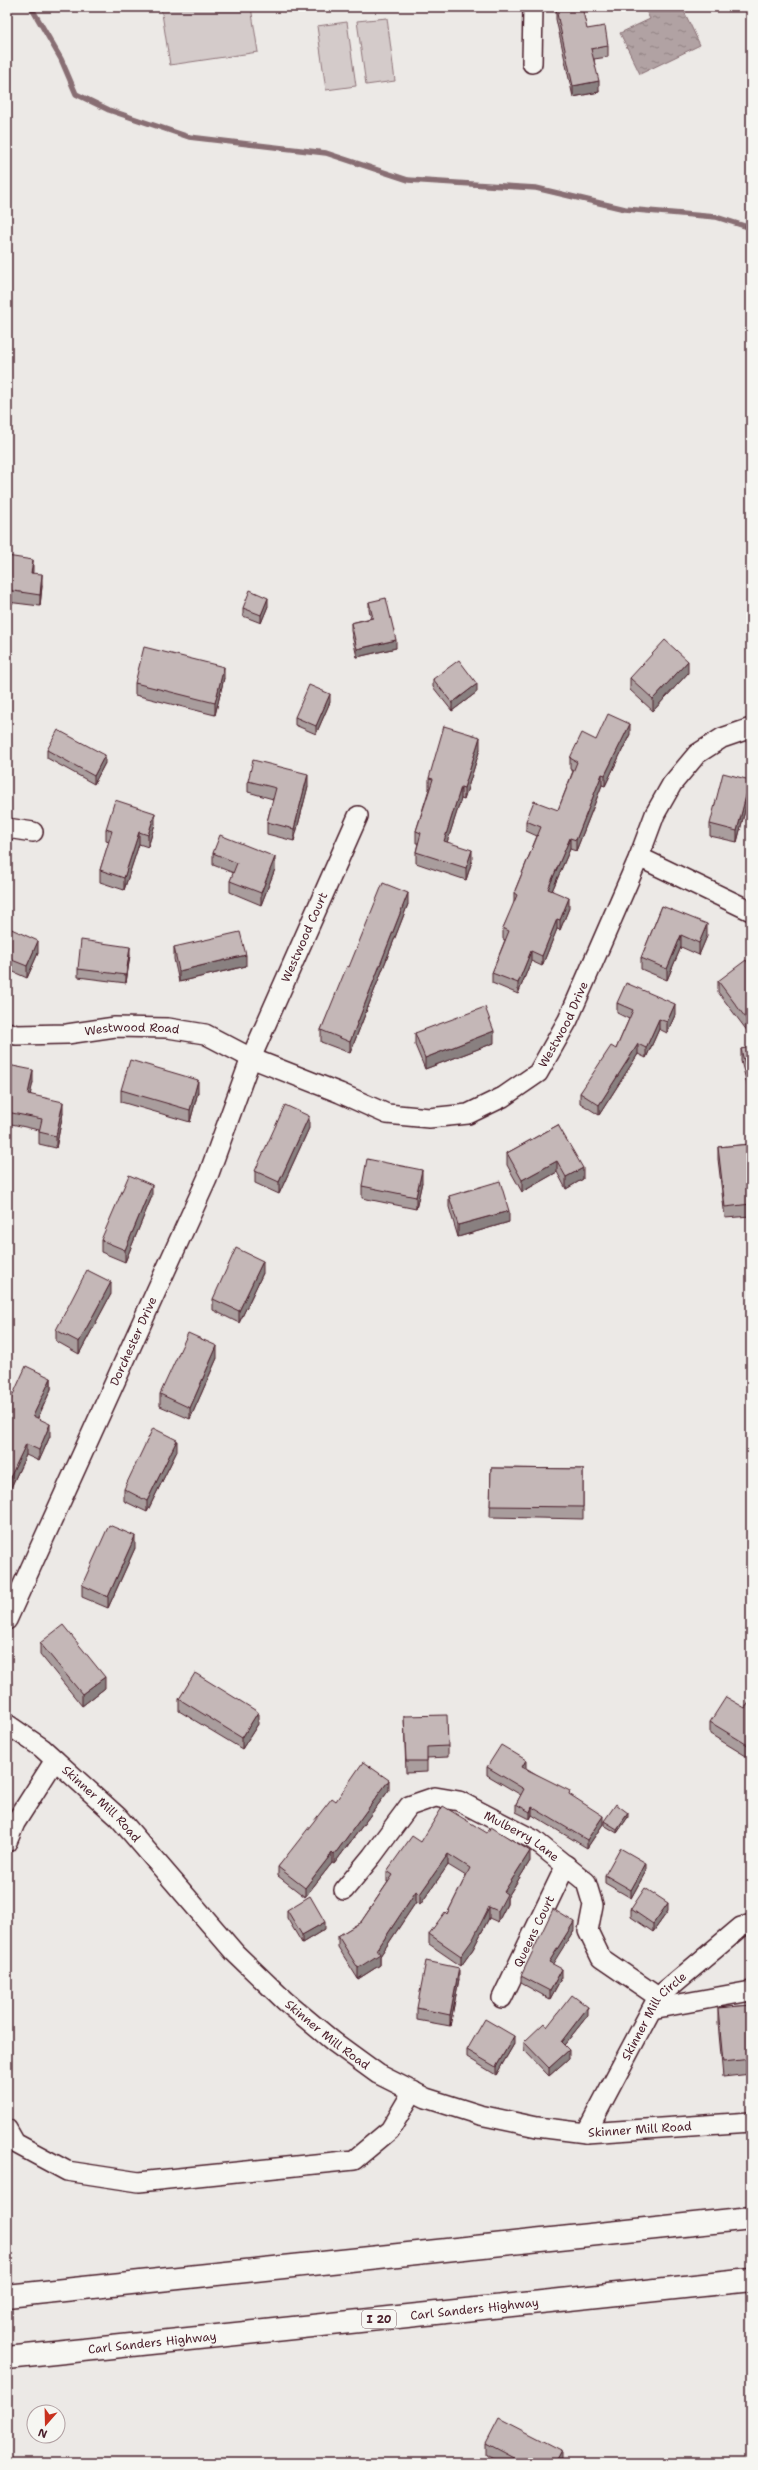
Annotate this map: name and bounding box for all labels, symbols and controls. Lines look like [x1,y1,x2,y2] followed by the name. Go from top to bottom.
[277,890,331,985] street label: Westwood Court
[535,979,592,1070] street label: Westwood Drive
[83,1019,181,1039] street label: Westwood Road
[106,1294,161,1388] street label: Dorchester Drive
[59,1762,144,1846] street label: Skinner Mill Road
[481,1807,563,1865] street label: Mulberry Lane
[510,1893,558,1970] street label: Queens Court
[618,1968,690,2063] street label: Skinner Mill Circle
[282,1996,373,2074] street label: Skinner Mill Road
[588,2118,693,2141] street label: Skinner Mill Road
[409,2294,540,2324] street label: Carl Sanders Highway
[362,2310,396,2328] road number: I 20
[87,2328,217,2357] street label: Carl Sanders Highway
[26,2404,66,2444] north arrow
[36,2424,49,2441] text: N

